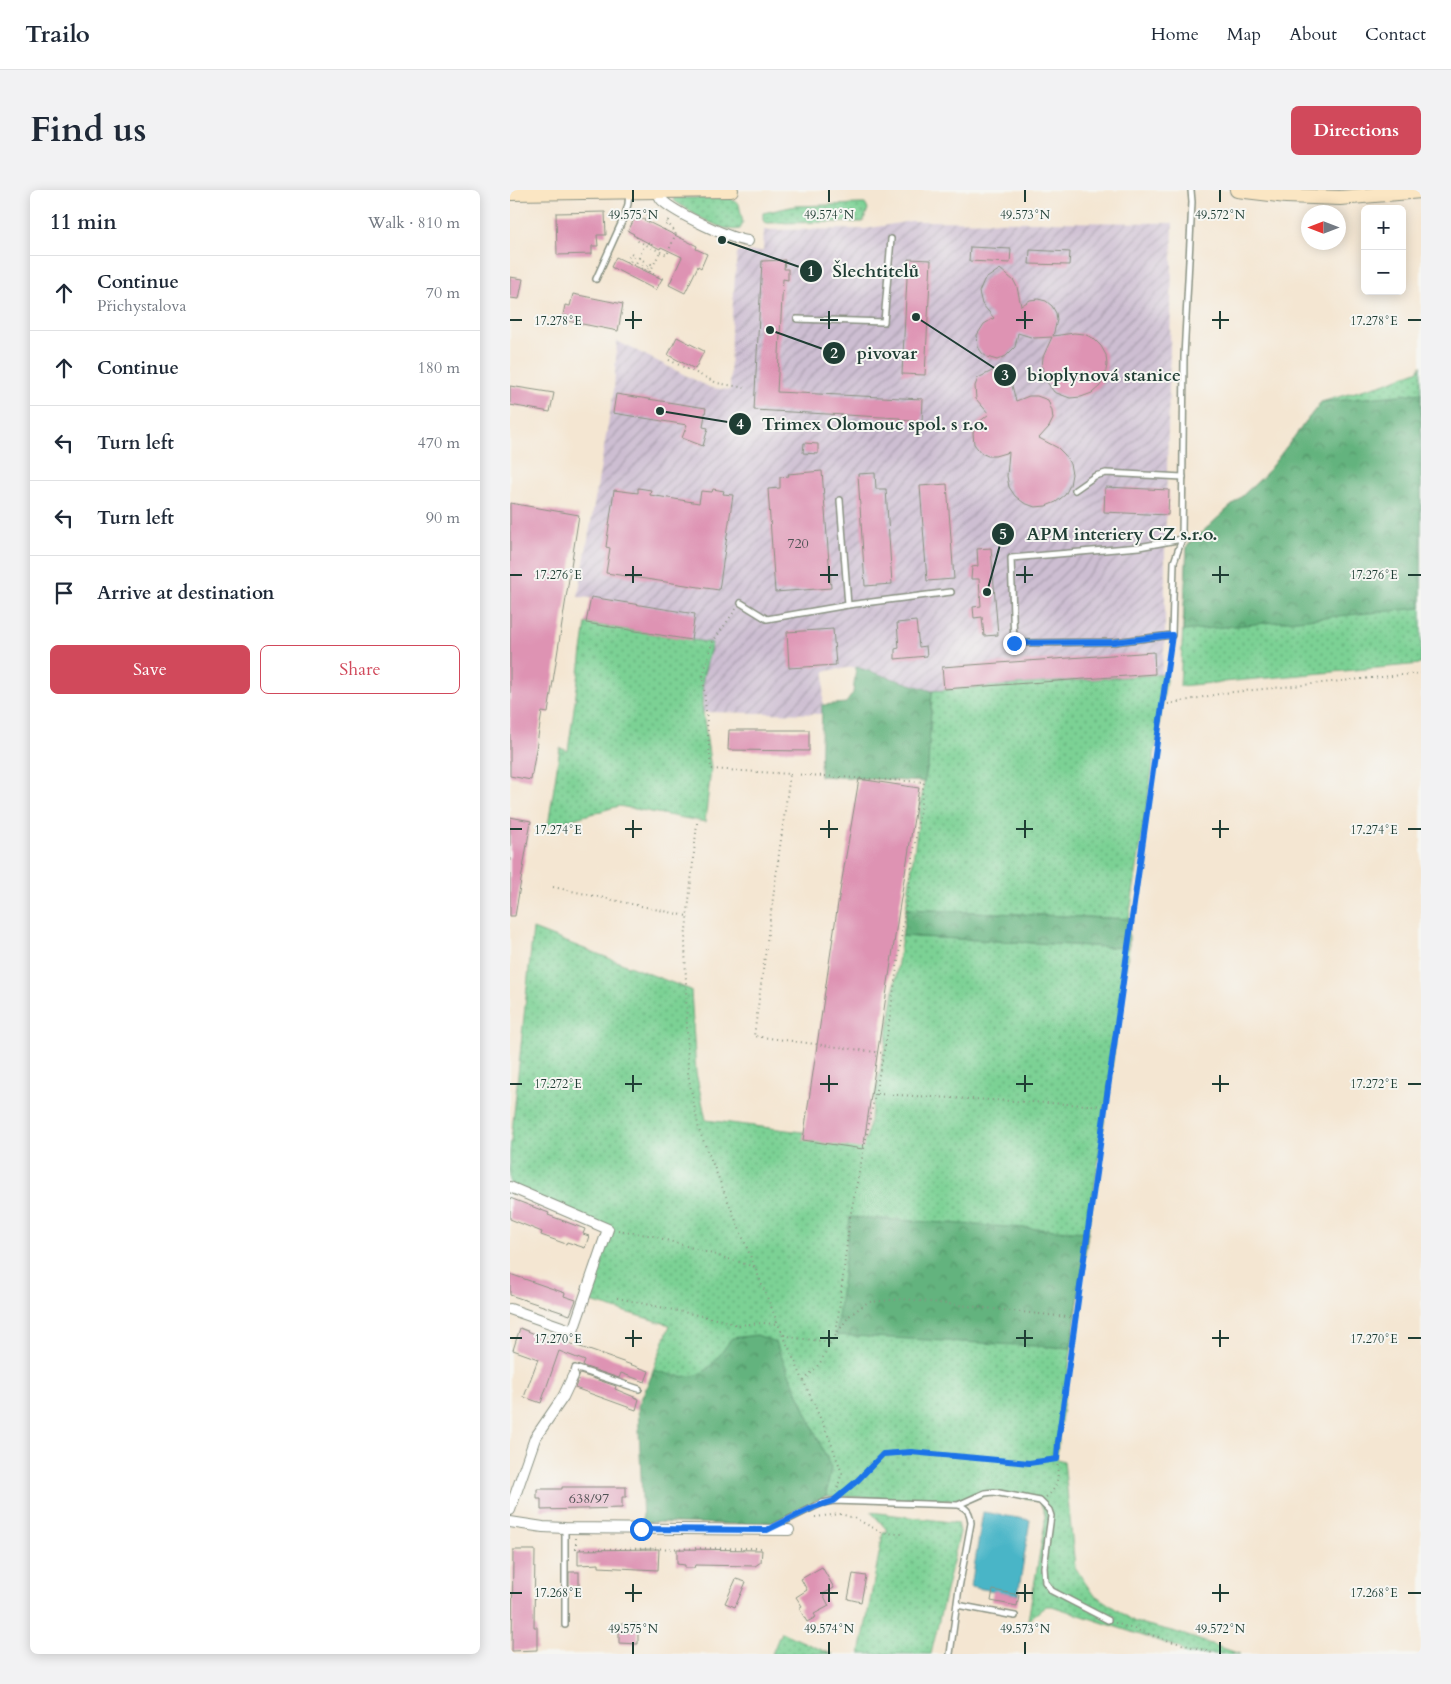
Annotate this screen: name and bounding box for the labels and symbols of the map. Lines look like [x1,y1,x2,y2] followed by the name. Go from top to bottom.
[1301,205,1346,250] north arrow
[608,207,659,223] text: 49.575°N
[804,207,855,223] text: 49.574°N
[1000,207,1051,223] text: 49.573°N
[1195,207,1246,223] text: 49.572°N
[798,255,930,288] callout: Šlechtitelů
[833,259,920,284] text: Šlechtitelů
[807,261,815,281] text: 1
[534,313,582,329] text: 17.278°E
[1350,313,1398,329] text: 17.278°E
[822,336,927,369] callout: pivovar
[857,341,918,366] text: pivovar
[830,343,838,363] text: 2
[992,359,1191,392] callout: bioplynová stanice
[1027,363,1181,388] text: bioplynová stanice
[1001,365,1009,385] text: 3
[727,408,999,441] callout: Trimex Olomouc spol. s r.o.
[762,412,988,437] text: Trimex Olomouc spol. s r.o.
[736,414,744,434] text: 4
[991,517,1227,550] callout: APM interiery CZ s.r.o.
[1026,522,1218,547] text: APM interiery CZ s.r.o.
[999,524,1007,544] text: 5
[787,534,809,553] house number: 720
[534,567,582,583] text: 17.276°E
[1350,567,1398,583] text: 17.276°E
[1003,632,1026,655] route end
[534,822,582,838] text: 17.274°E
[1350,822,1398,838] text: 17.274°E
[534,1076,582,1092] text: 17.272°E
[1350,1076,1398,1092] text: 17.272°E
[534,1331,582,1347] text: 17.270°E
[1350,1331,1398,1347] text: 17.270°E
[569,1489,609,1508] house number: 638/97
[630,1518,653,1541] route start
[534,1585,582,1601] text: 17.268°E
[1350,1585,1398,1601] text: 17.268°E
[608,1621,659,1637] text: 49.575°N
[804,1621,855,1637] text: 49.574°N
[1000,1621,1051,1637] text: 49.573°N
[1195,1621,1246,1637] text: 49.572°N

